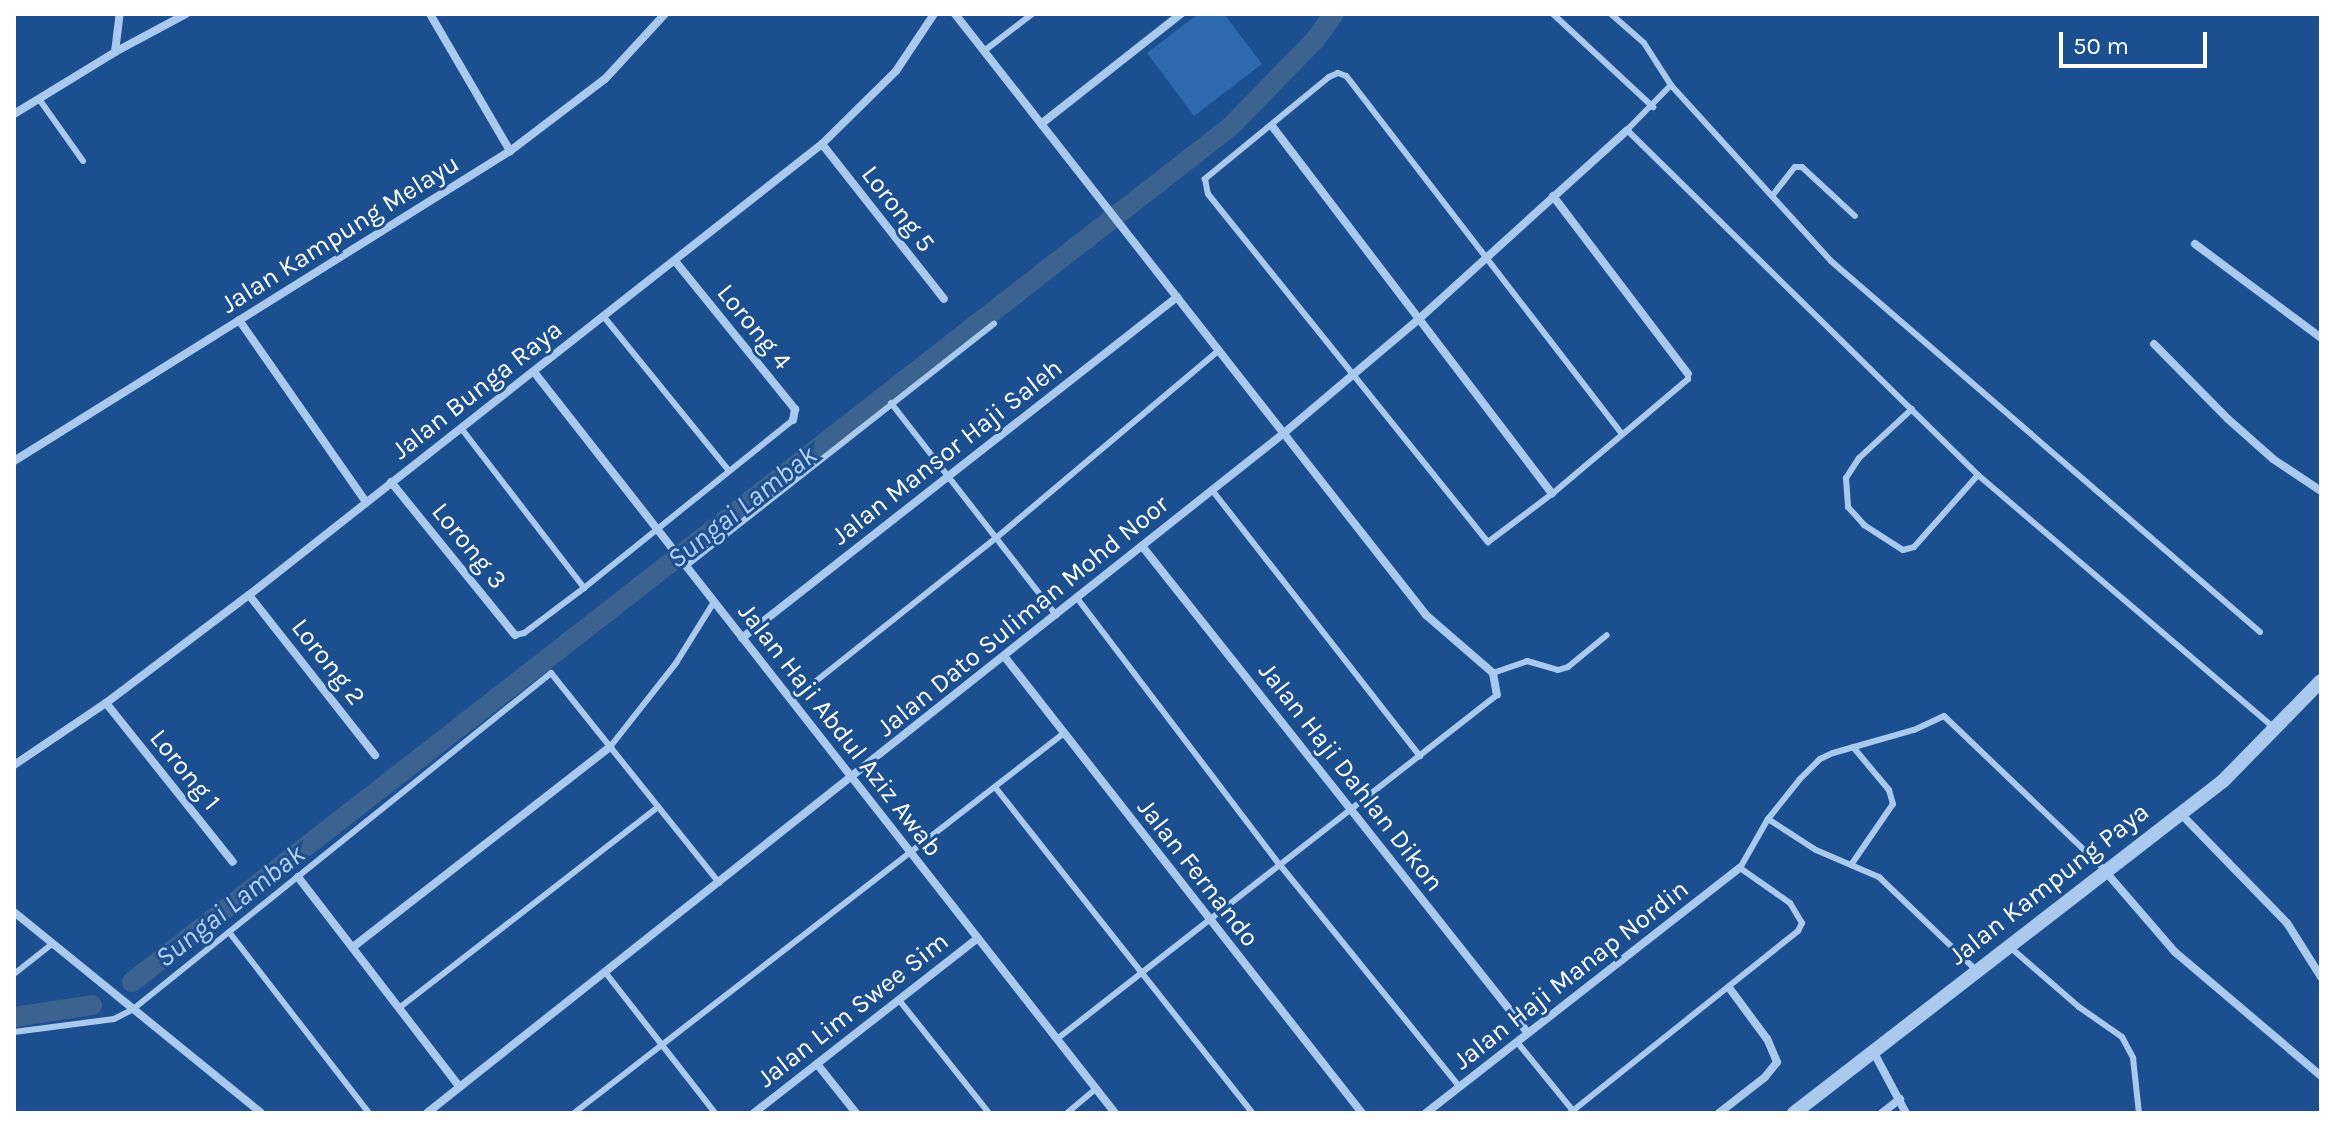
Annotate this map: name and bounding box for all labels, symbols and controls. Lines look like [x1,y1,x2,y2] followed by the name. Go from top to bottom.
[2063,16,2211,66] scale bar
[2073,32,2129,60] text: 50 m
[215,148,465,320] street label: Jalan Kampung Melayu
[855,160,941,258] street label: Lorong 5
[710,278,798,376] street label: Lorong 4
[386,314,568,466] street label: Jalan Bunga Raya
[826,352,1068,552] street label: Jalan Mansor Haji Saleh
[661,438,823,576] water label: Sungai Lambak
[871,489,1175,743] street label: Jalan Dato Suliman Mohd Noor
[425,497,513,595] street label: Lorong 3
[731,597,949,863] street label: Jalan Haji Abdul Aziz Awab
[284,612,372,712] street label: Lorong 2
[1252,656,1450,898] street label: Jalan Haji Dahlan Dikon
[143,723,227,817] street label: Lorong 1
[1131,793,1265,953] street label: Jalan Fernando
[1943,796,2155,972] street label: Jalan Kampung Paya
[149,837,311,975] water label: Sungai Lambak
[1447,873,1695,1077] street label: Jalan Haji Manap Nordin
[751,926,955,1094] street label: Jalan Lim Swee Sim

